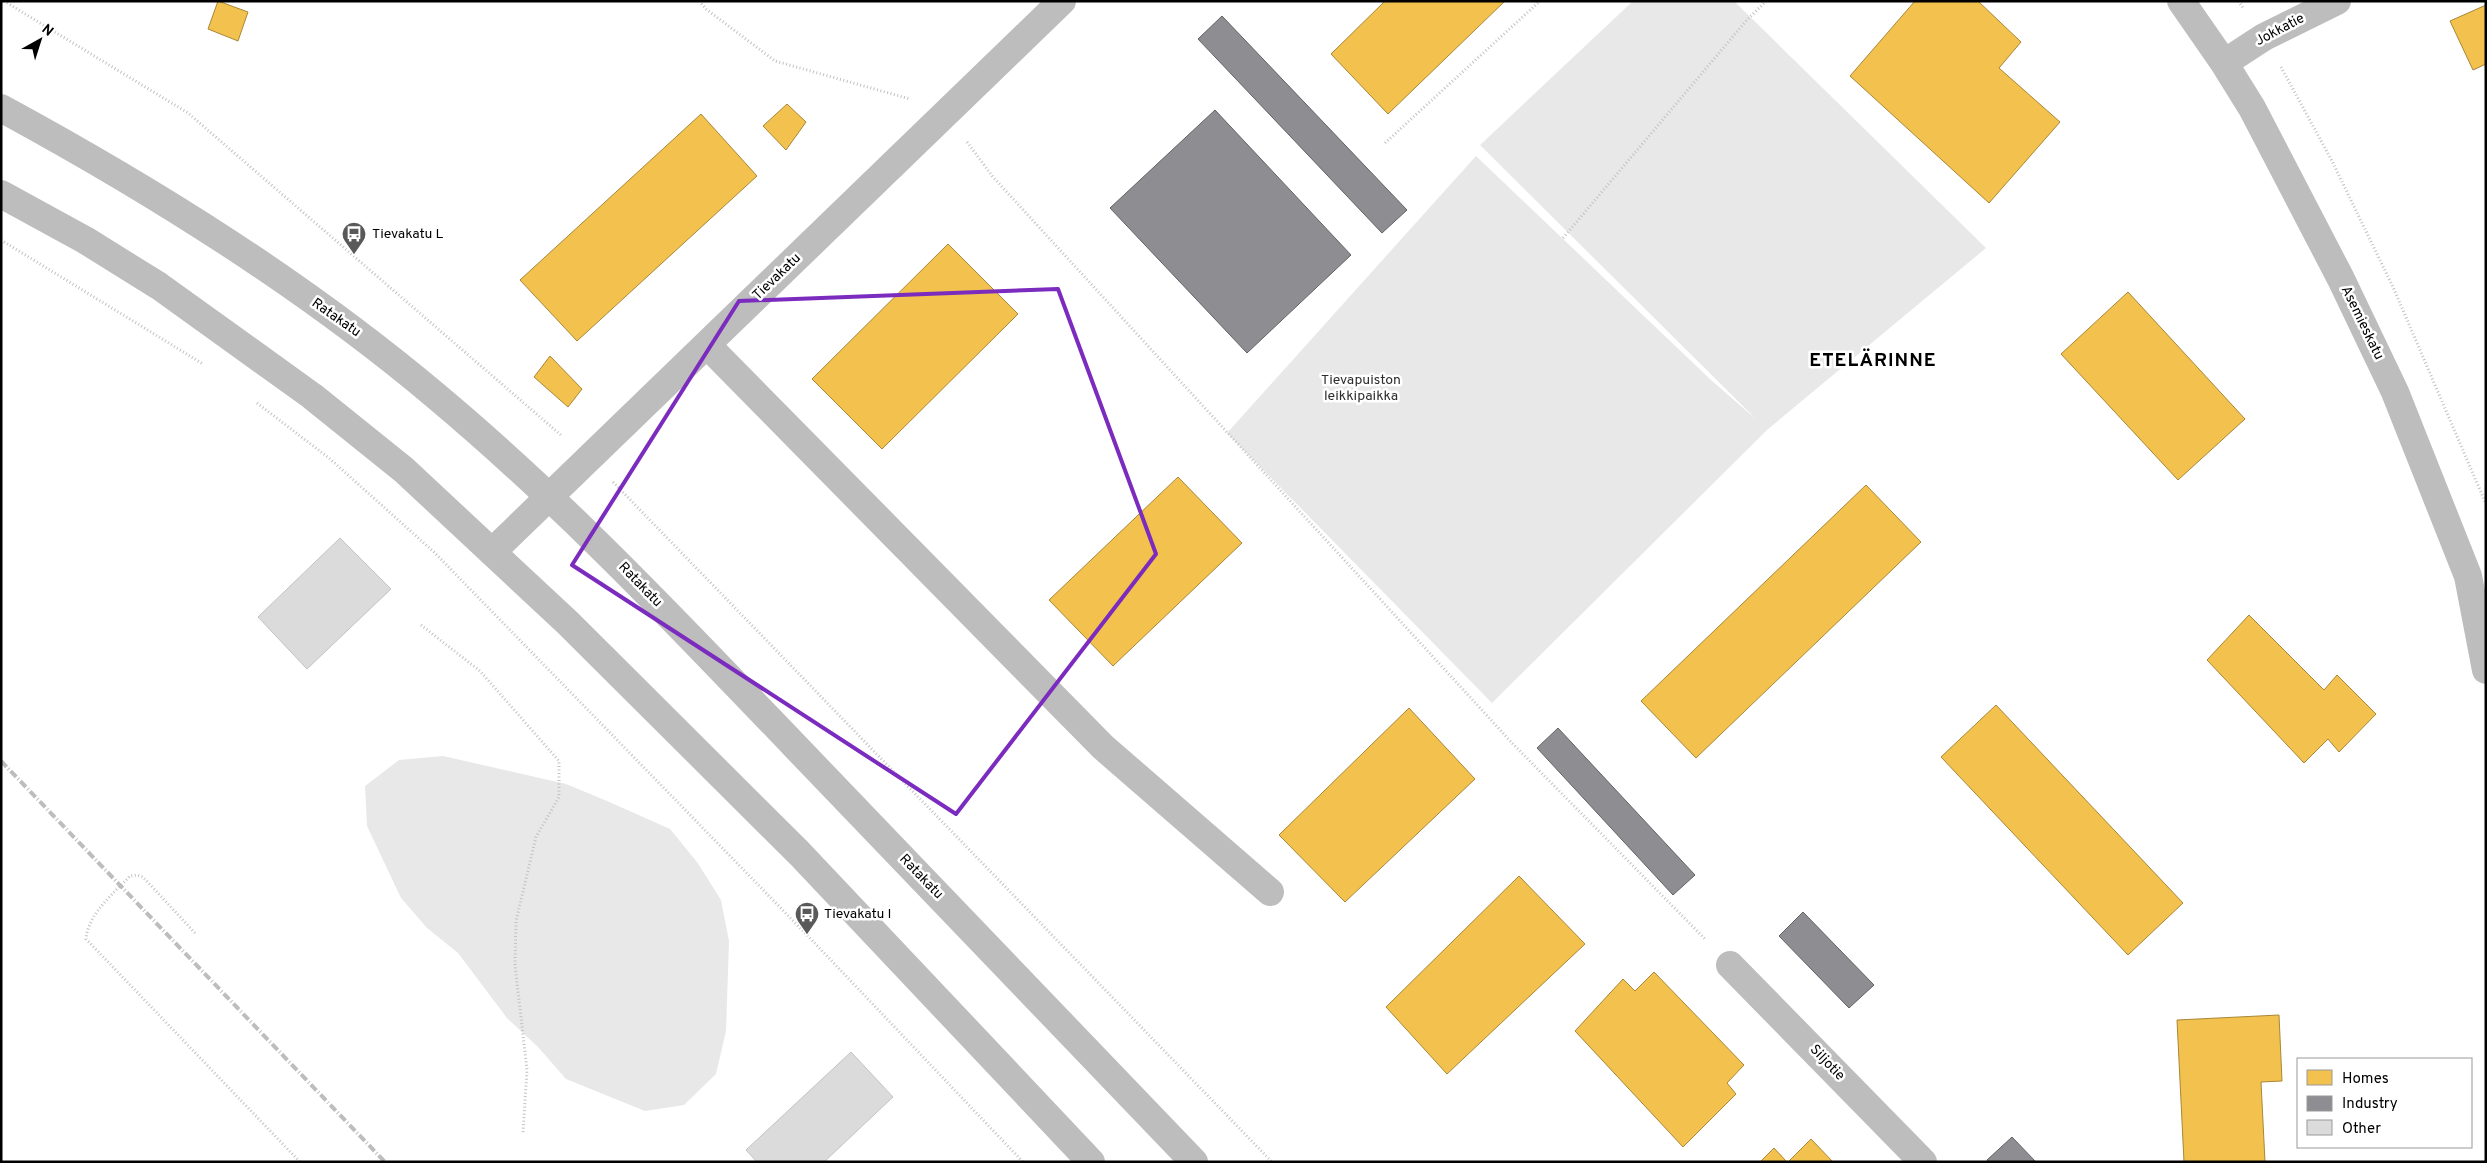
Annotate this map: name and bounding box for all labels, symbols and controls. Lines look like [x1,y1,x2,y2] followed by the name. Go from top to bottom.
[2253,10,2307,50] street label: Jokkatie
[15,15,65,65] north arrow
[38,21,56,41] text: N
[341,221,367,255] bus stop icon: Tievakatu L
[372,226,444,243] place label: Tievakatu L
[749,250,805,304] street label: Tievakatu
[2337,283,2387,363] street label: Asemieskatu
[308,295,364,341] street label: Ratakatu
[1809,348,1937,373] district label: ETELÄRINNE
[1321,372,1401,405] park label: Tievapuiston leikkipaikka
[614,559,666,611] street label: Ratakatu
[895,851,947,903] street label: Ratakatu
[794,901,820,935] bus stop icon: Tievakatu I
[824,906,892,923] place label: Tievakatu I
[1806,1042,1848,1084] street label: Siljotie
[2297,1058,2472,1148] legend
[2342,1070,2389,1089] text: Homes
[2342,1095,2398,1114] text: Industry
[2342,1120,2381,1139] text: Other

